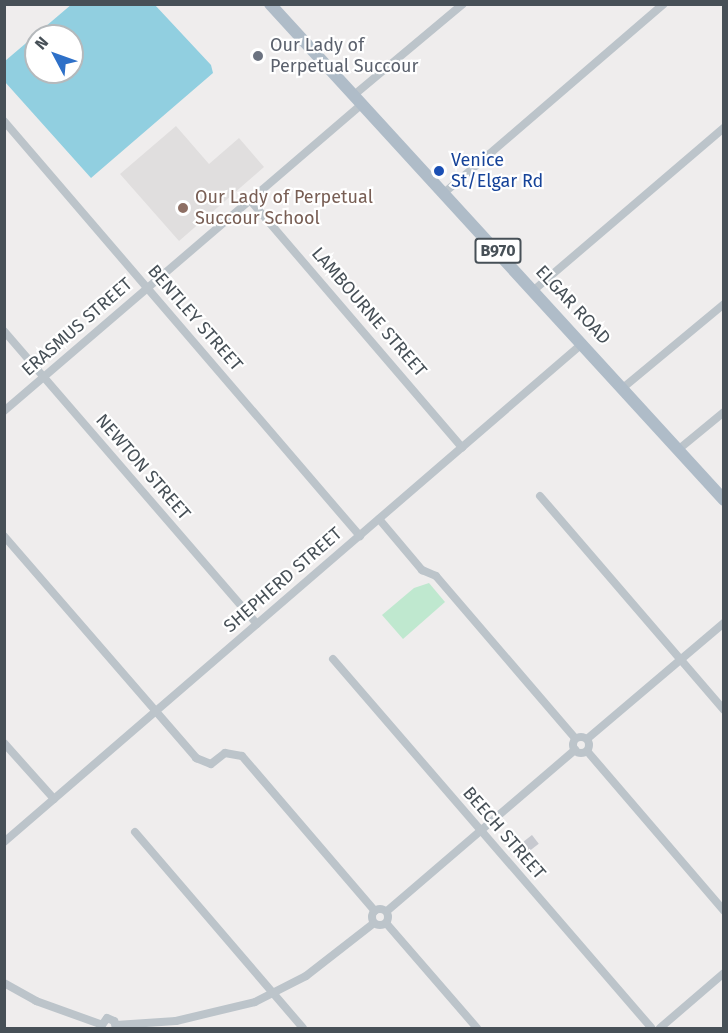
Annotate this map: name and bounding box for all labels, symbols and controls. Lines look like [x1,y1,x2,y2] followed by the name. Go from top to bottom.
[24,24,84,84] north arrow
[31,33,52,53] text: N
[270,35,419,78] place label: Our Lady of Perpetual Succour
[251,49,265,63] marker: Our Lady of Perpetual Succour
[451,150,543,192] place label: Venice St/Elgar Rd
[432,164,446,178] marker: Venice St/Elgar Rd
[195,187,373,230] place label: Our Lady of Perpetual Succour School
[176,201,190,215] marker: Our Lady of Perpetual Succour School
[474,238,522,264] road number: B970
[307,243,431,381] street label: LAMBOURNE STREET
[143,261,247,375] street label: BENTLEY STREET
[531,261,615,349] street label: ELGAR ROAD
[17,273,137,381] street label: ERASMUS STREET
[91,410,195,524] street label: NEWTON STREET
[220,523,346,637] street label: SHEPHERD STREET
[458,782,550,884] street label: BEECH STREET

